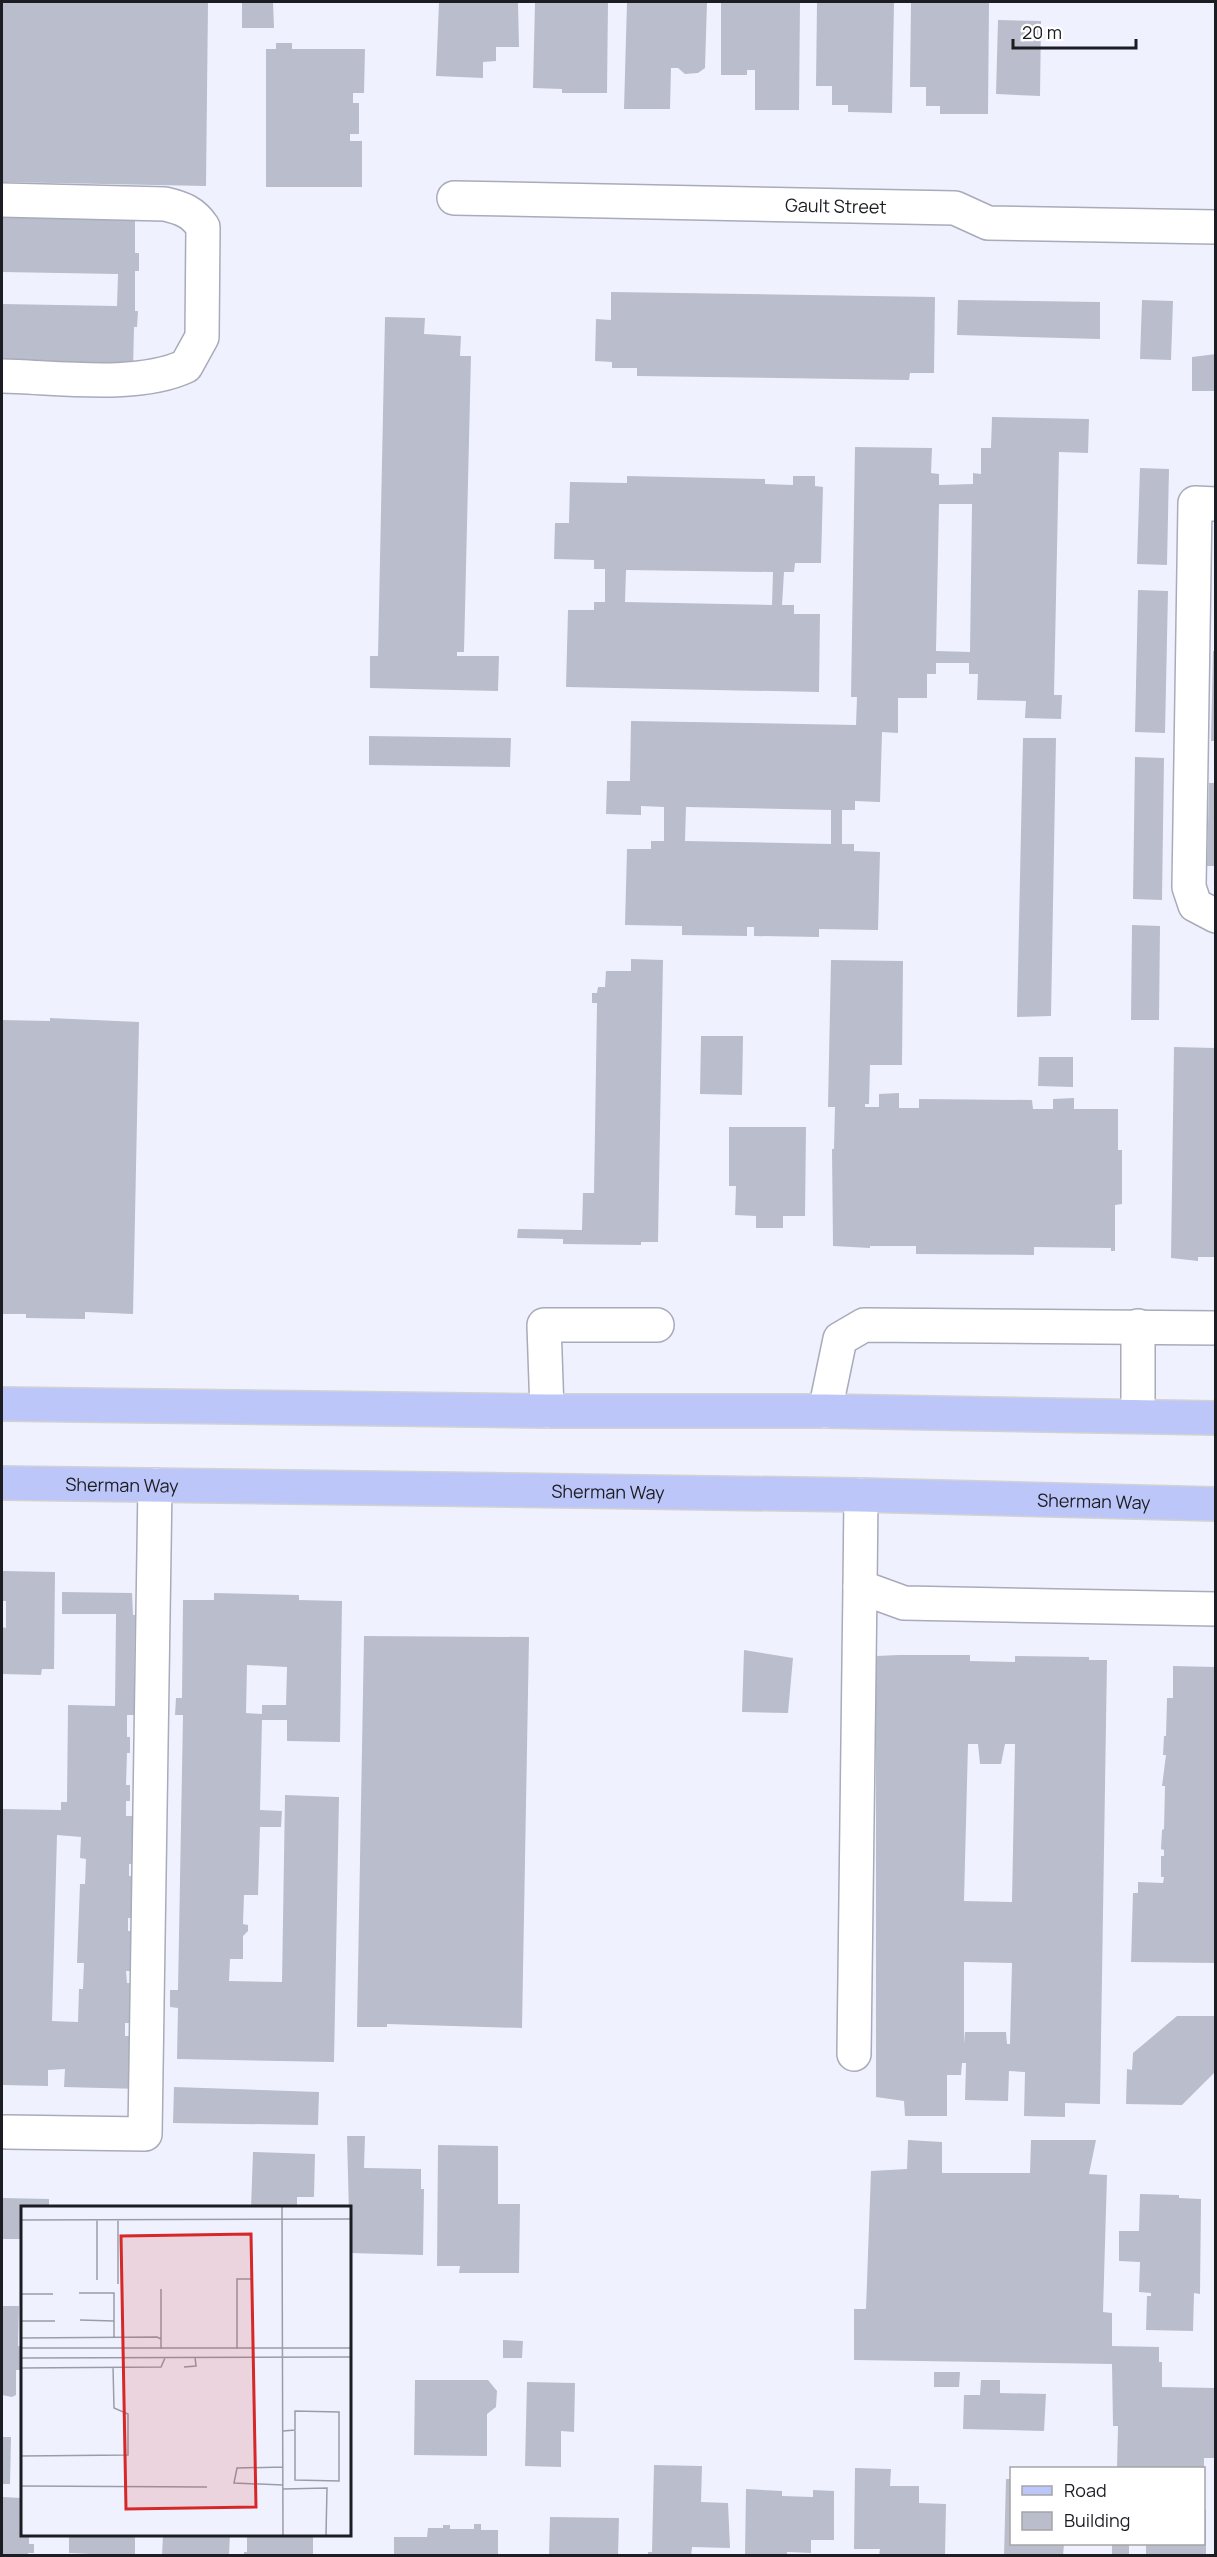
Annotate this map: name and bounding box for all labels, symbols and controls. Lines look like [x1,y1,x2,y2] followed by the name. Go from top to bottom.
[1013,12,1136,50] scale bar
[1022,20,1062,44] text: 20 m
[785,193,887,219] street label: Gault Street
[65,1472,179,1497] street label: Sherman Way
[551,1479,665,1504] street label: Sherman Way
[1037,1487,1151,1514] street label: Sherman Way
[21,2206,351,2536] inset map
[1010,2467,1205,2545] legend
[1064,2478,1107,2502] text: Road
[1064,2508,1130,2532] text: Building

